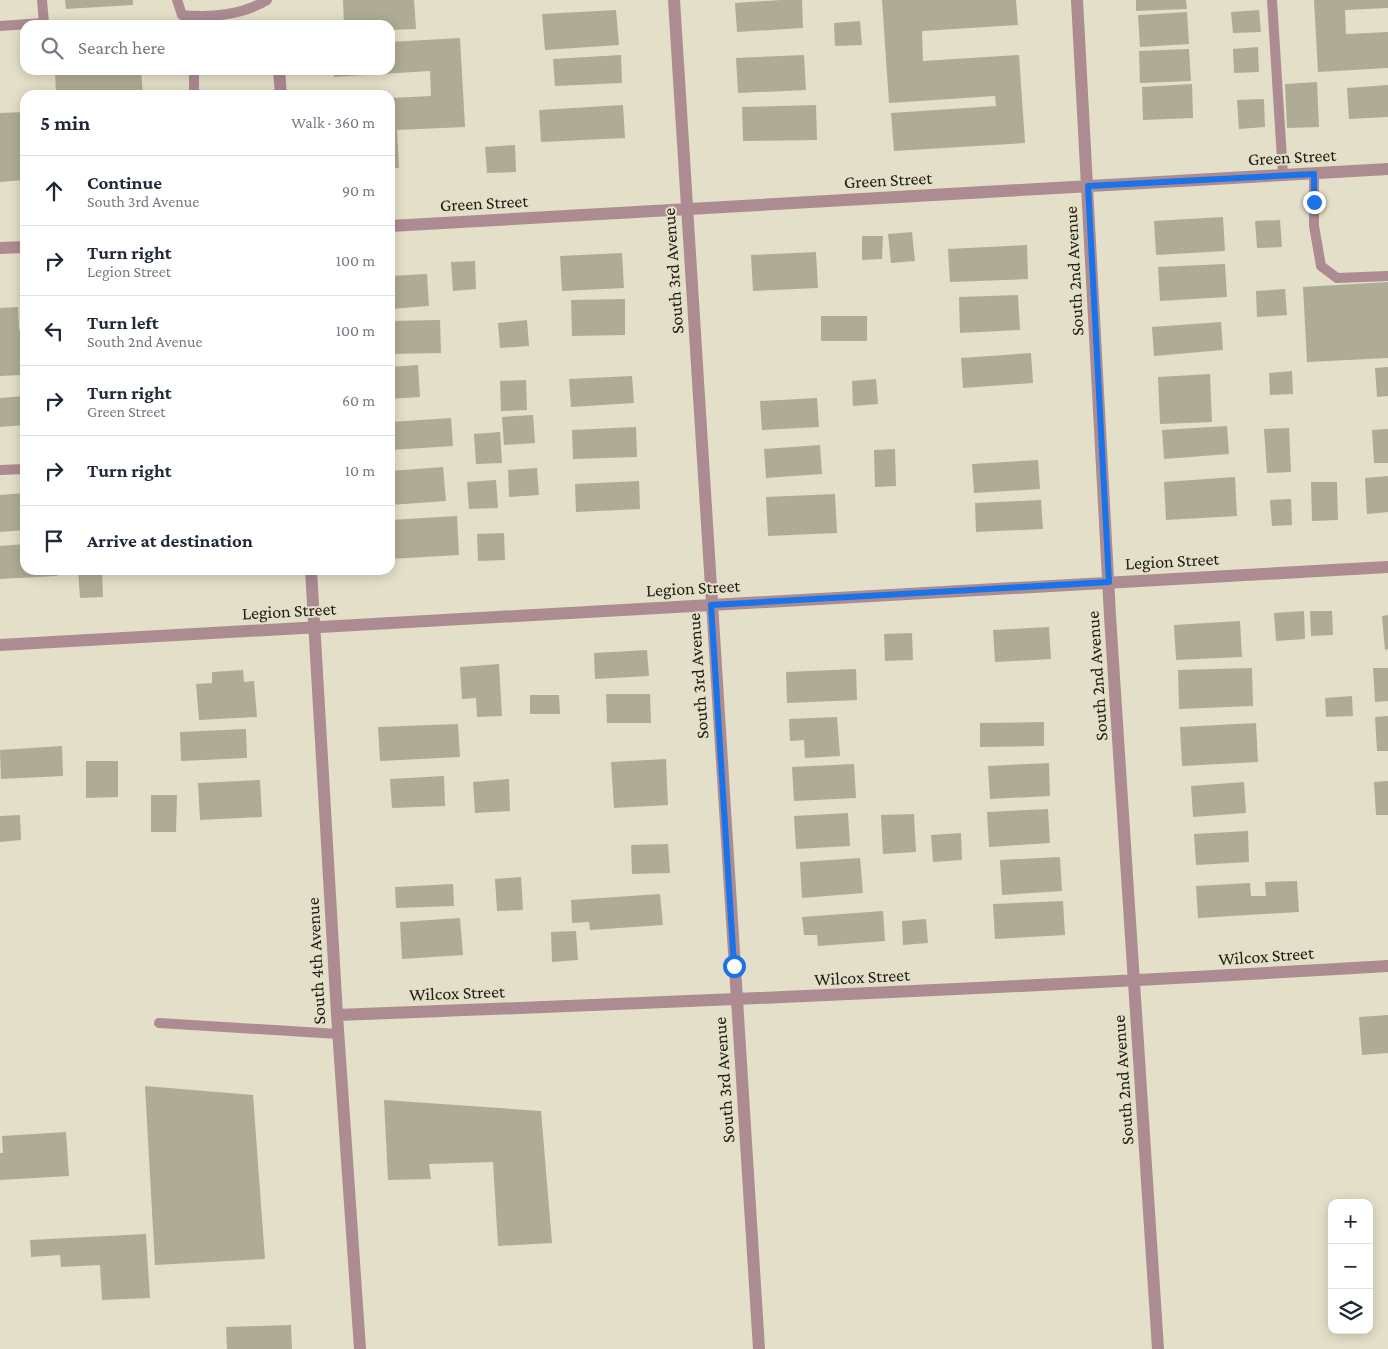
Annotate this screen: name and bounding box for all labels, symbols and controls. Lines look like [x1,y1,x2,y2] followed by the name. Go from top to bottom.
[20,20,395,75] search box
[38,34,66,62] icon: search
[78,37,165,58] text: Search here
[40,111,90,135] text: 5 min
[291,114,375,131] text: Walk · 360 m
[1247,145,1338,169] street label: Green Street
[843,168,934,192] street label: Green Street
[87,172,162,193] text: Continue
[40,177,68,205] icon: ahead
[342,182,375,199] text: 90 m
[439,191,530,215] street label: Green Street
[1303,191,1326,214] route end
[87,193,199,210] text: South 3rd Avenue
[1061,205,1087,336] street label: South 2nd Avenue
[659,207,687,335] street label: South 3rd Avenue
[87,242,172,263] text: Turn right
[40,247,68,275] icon: right
[336,252,375,269] text: 100 m
[87,263,171,280] text: Legion Street
[87,312,159,333] text: Turn left
[40,317,68,345] icon: left
[336,322,375,339] text: 100 m
[87,333,203,350] text: South 2nd Avenue
[87,382,172,403] text: Turn right
[40,387,68,415] icon: right
[342,392,375,409] text: 60 m
[87,403,166,420] text: Green Street
[40,457,68,485] icon: right
[87,460,172,481] text: Turn right
[345,462,375,479] text: 10 m
[40,527,68,555] icon: arrive
[87,530,253,551] text: Arrive at destination
[1124,548,1221,573] street label: Legion Street
[645,575,742,600] street label: Legion Street
[241,598,338,623] street label: Legion Street
[1082,610,1112,742] street label: South 2nd Avenue
[684,612,712,740] street label: South 3rd Avenue
[303,897,329,1025] street label: South 4th Avenue
[1218,943,1316,969] street label: Wilcox Street
[723,955,746,978] route start
[814,964,911,989] street label: Wilcox Street
[409,981,506,1005] street label: Wilcox Street
[1108,1014,1138,1146] street label: South 2nd Avenue
[710,1016,738,1144] street label: South 3rd Avenue
[1328,1199,1373,1334] map controls
[1328,1199,1373,1244] button: +
[1328,1244,1373,1289] button: −
[1328,1289,1373,1334] button: layers

